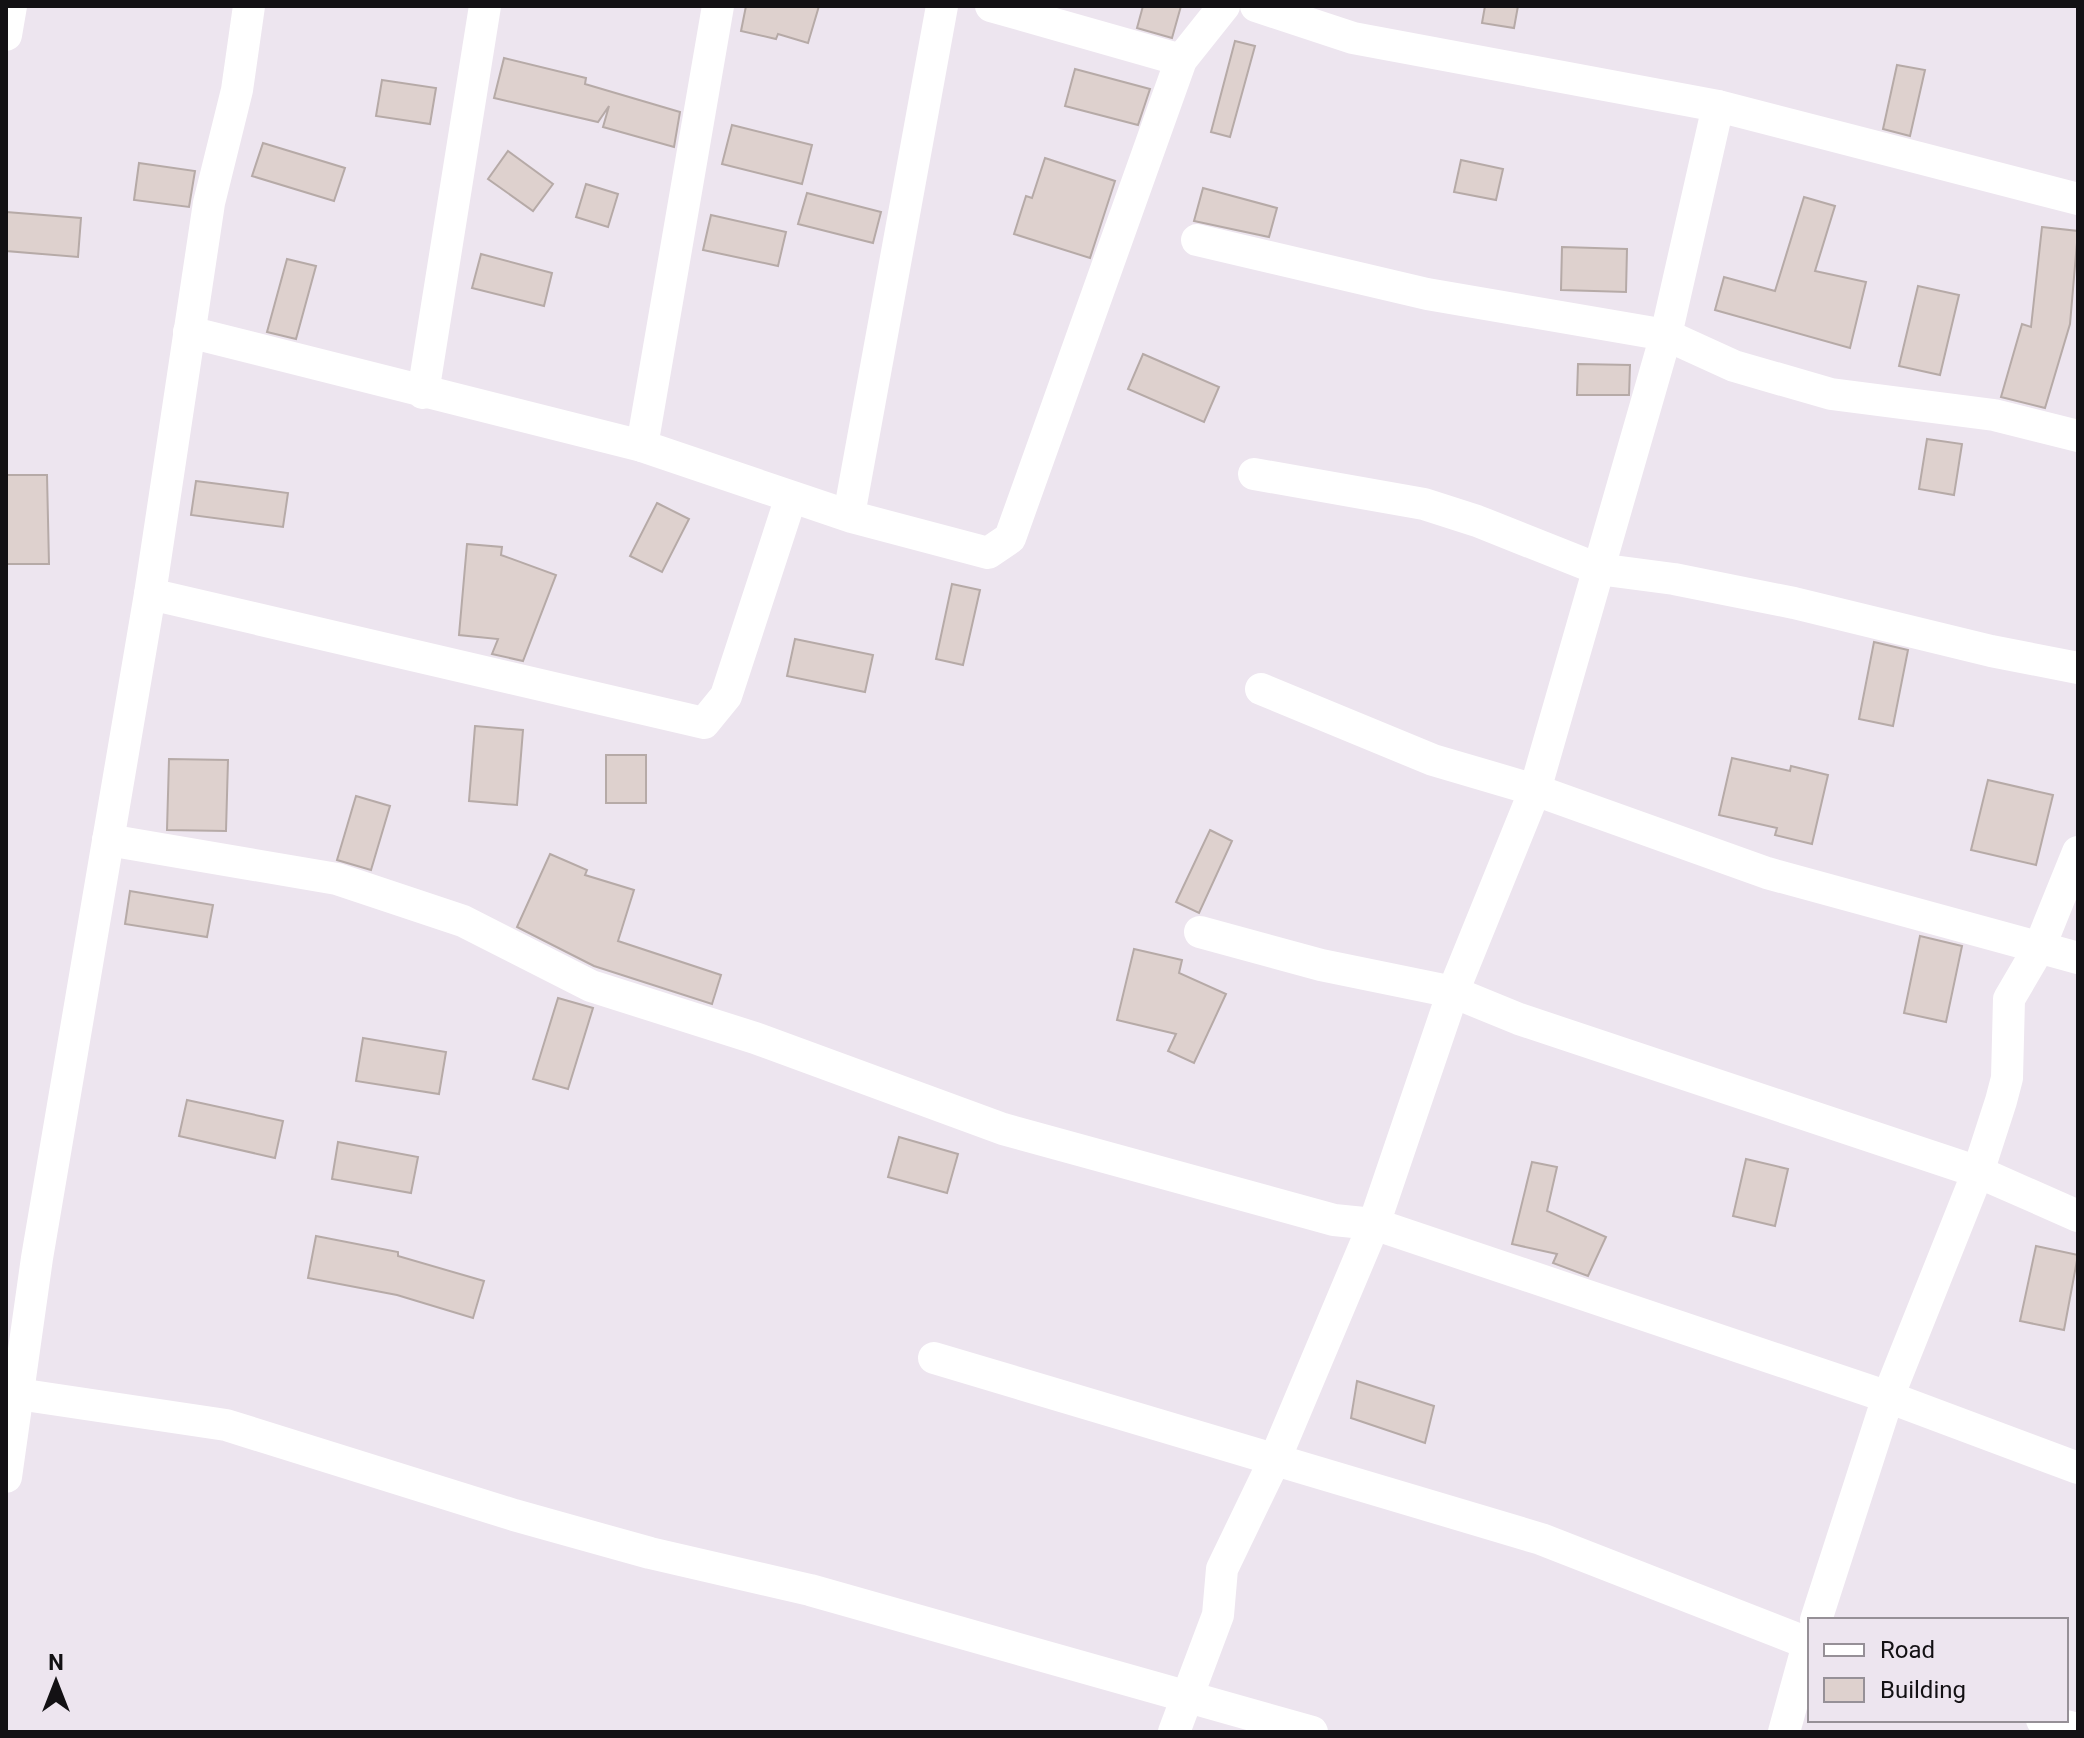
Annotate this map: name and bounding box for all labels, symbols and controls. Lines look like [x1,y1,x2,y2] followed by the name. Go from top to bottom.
[1808,1618,2068,1722] legend
[1880,1636,1935,1664] text: Road
[16,1642,96,1722] north arrow
[48,1650,64,1675] text: N
[1880,1676,1966,1704] text: Building

